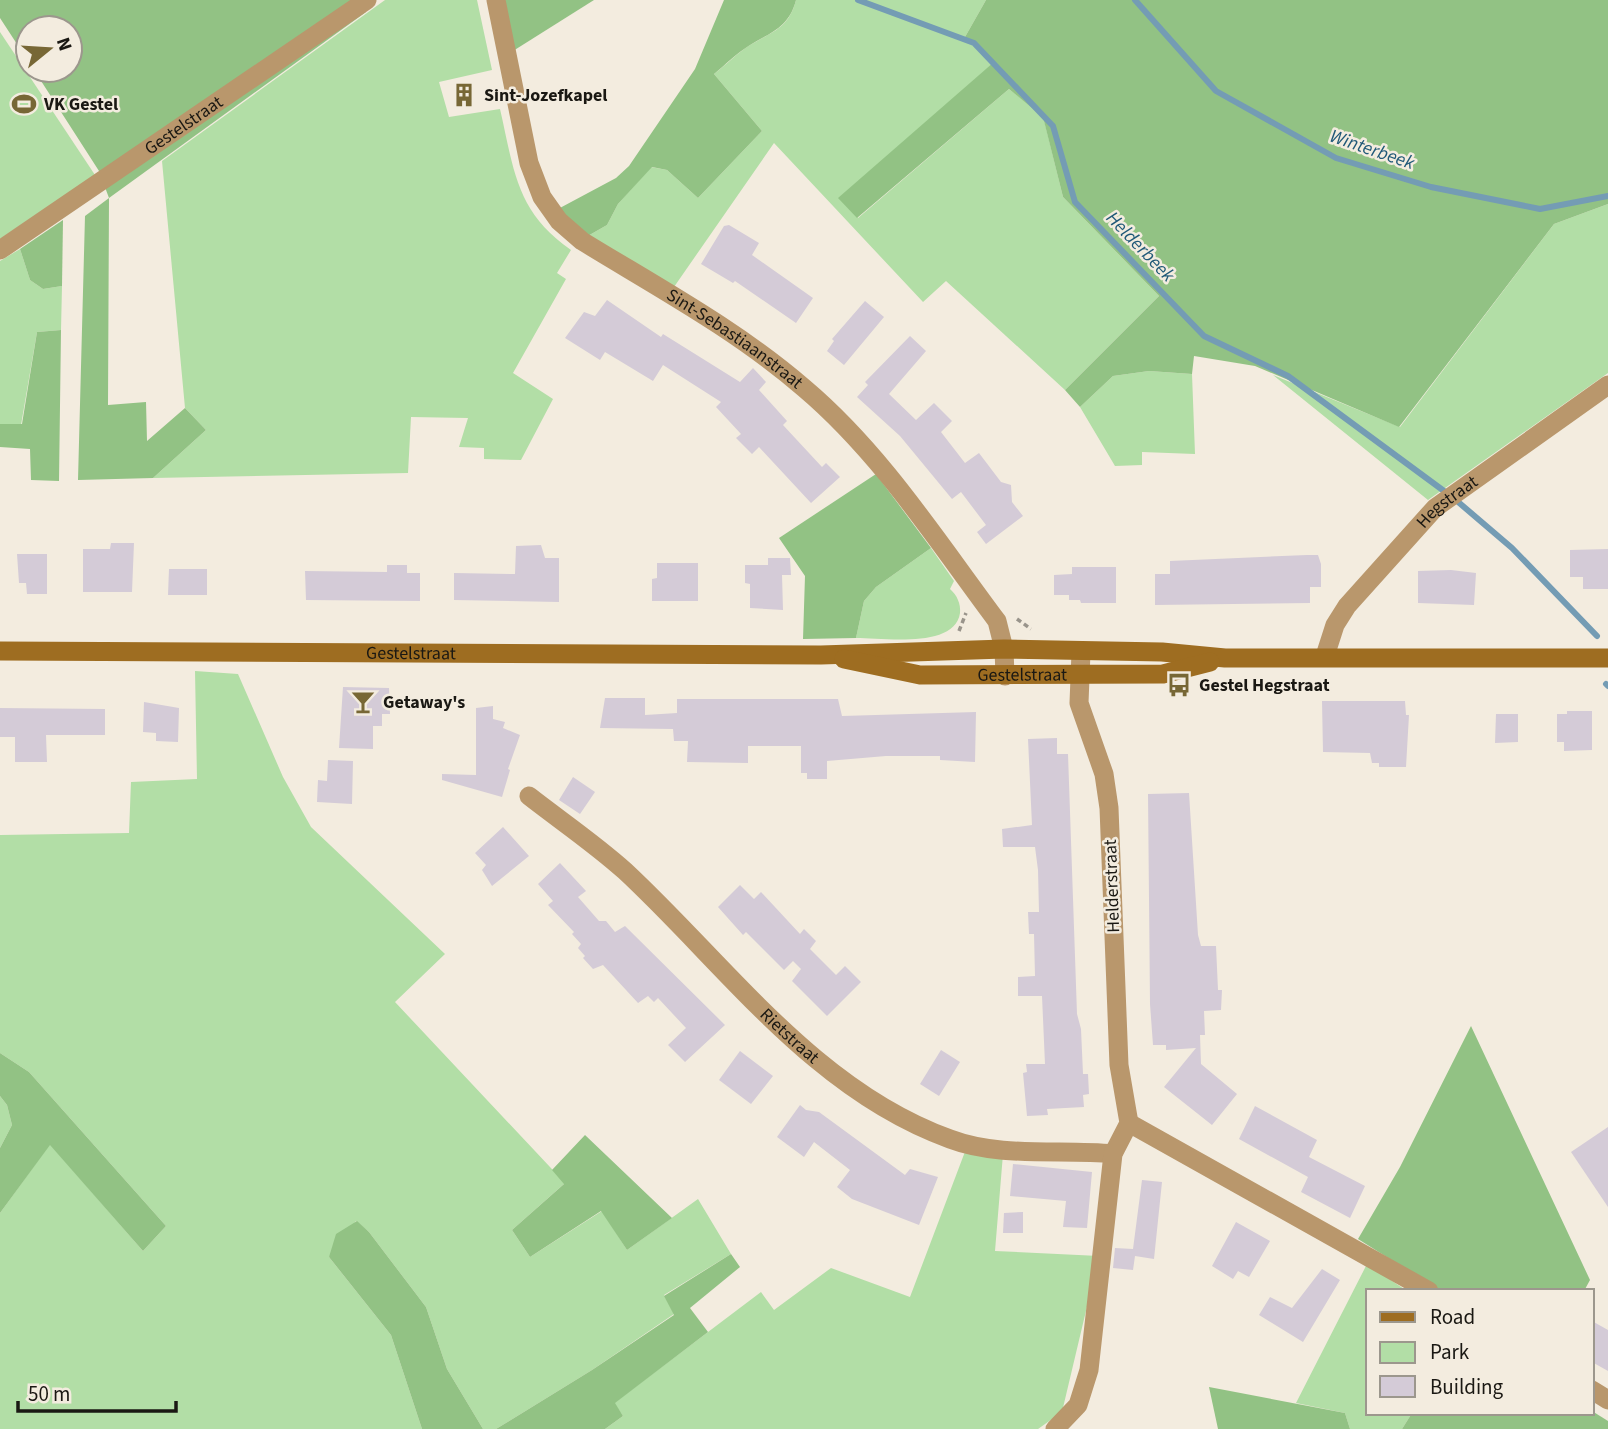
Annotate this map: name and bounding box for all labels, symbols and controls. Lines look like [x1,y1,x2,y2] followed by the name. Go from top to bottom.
[14,14,84,84] north arrow
[49,34,79,54] text: N
[450,81,478,109] building icon: Sint-Jozefkapel
[484,83,607,108] place label: Sint-Jozefkapel
[139,89,228,161] street label: Gestelstraat
[10,90,38,118] sports icon: VK Gestel
[43,92,118,117] place label: VK Gestel
[1326,123,1419,177] water label: Winterbeek
[1099,206,1181,289] water label: Helderbeek
[662,282,809,395] street label: Sint-Sebastiaanstraat
[1410,469,1483,534] street label: Hegstraat
[366,640,456,666] street label: Gestelstraat
[977,662,1067,687] street label: Gestelstraat
[1165,671,1193,699] bus stop icon: Gestel Hegstraat
[1199,673,1330,698] place label: Gestel Hegstraat
[349,688,377,716] bar icon: Getaway's
[383,690,465,715] place label: Getaway's
[1098,839,1126,933] street label: Helderstraat
[755,1002,825,1069] street label: Rietstraat
[1366,1289,1594,1415] legend
[1430,1302,1475,1332] text: Road
[1430,1337,1470,1367] text: Park
[18,1370,175,1414] scale bar
[1430,1372,1504,1402] text: Building
[28,1379,70,1409] text: 50 m

